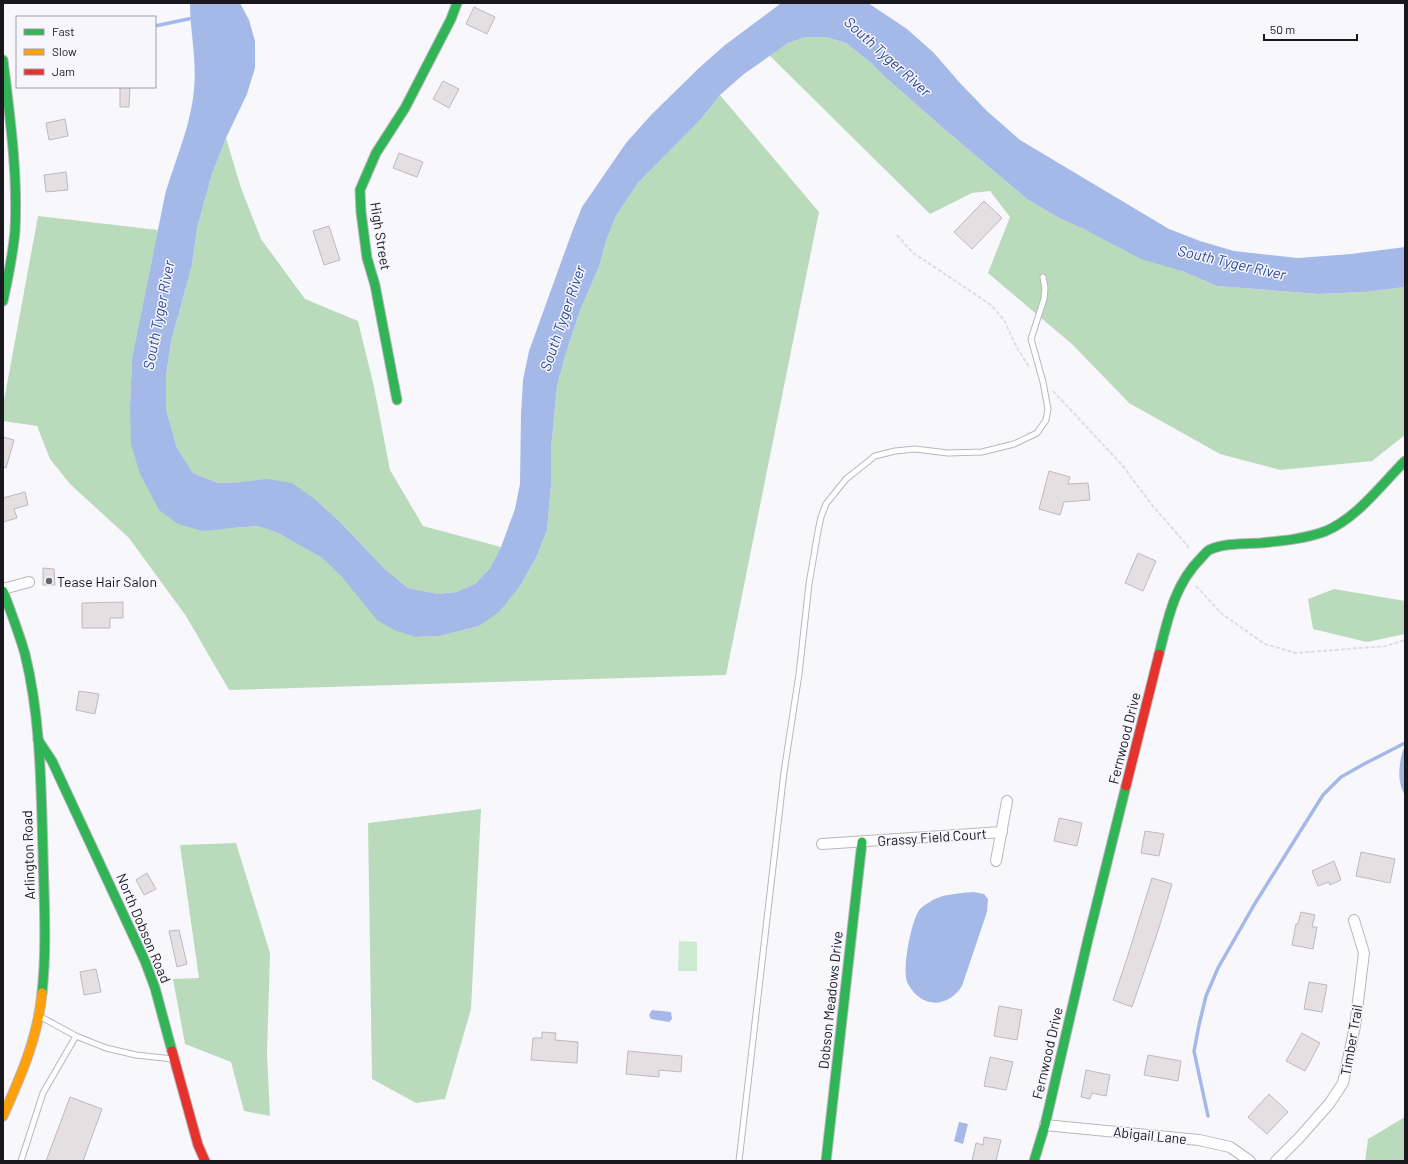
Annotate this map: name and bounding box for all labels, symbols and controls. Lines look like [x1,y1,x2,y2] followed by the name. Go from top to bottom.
[841,12,936,100] water label: South Tyger River
[16,16,156,88] legend
[1264,16,1357,42] scale bar
[1270,22,1295,36] text: 50 m
[52,24,75,38] text: Fast
[52,44,77,58] text: Slow
[52,64,75,78] text: Jam
[367,201,395,271] street label: High Street
[1176,241,1289,283] water label: South Tyger River
[139,258,178,371] water label: South Tyger River
[536,262,589,373] water label: South Tyger River
[57,573,157,590] place label: Tease Hair Salon
[44,576,54,586] marker: Tease Hair Salon
[1104,690,1144,786] street label: Fernwood Drive
[18,810,38,900] street label: Arlington Road
[877,825,987,849] street label: Grassy Field Court
[113,871,175,985] street label: North Dobson Road
[814,930,846,1070] street label: Dobson Meadows Drive
[1336,1003,1366,1077] street label: Timber Trail
[1028,1005,1066,1101] street label: Fernwood Drive
[1112,1123,1188,1147] street label: Abigail Lane

